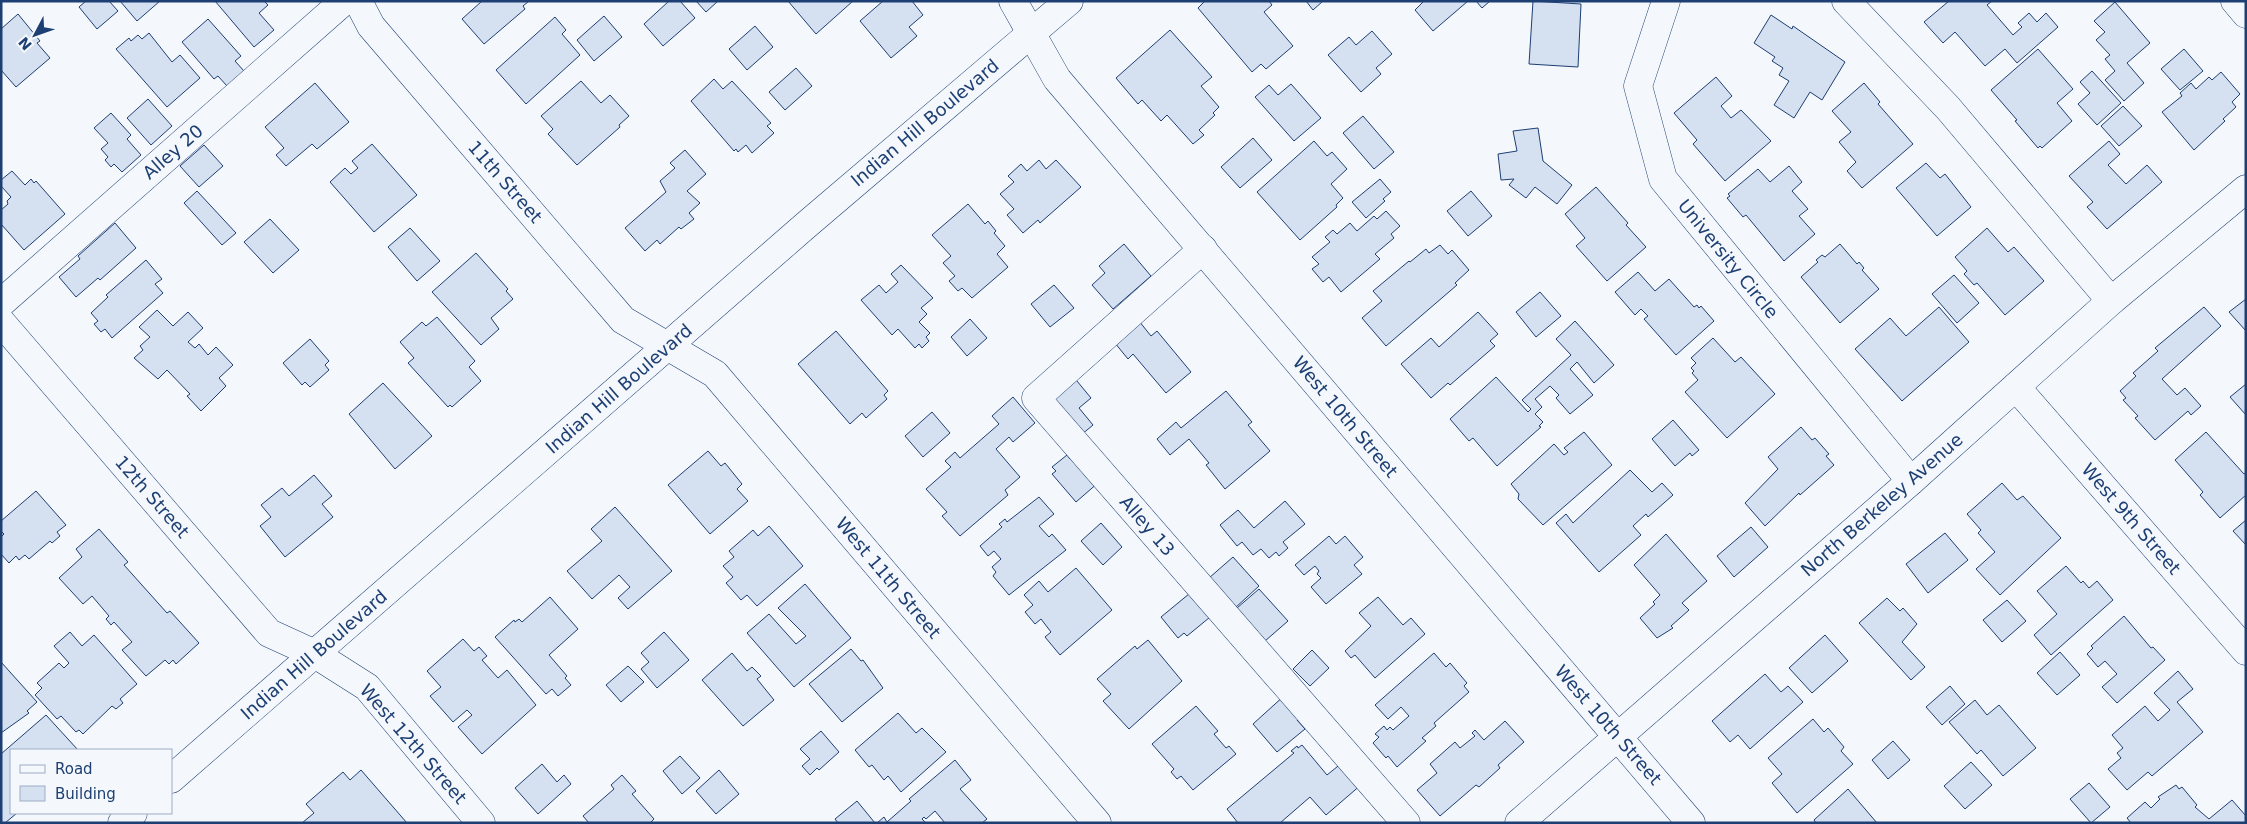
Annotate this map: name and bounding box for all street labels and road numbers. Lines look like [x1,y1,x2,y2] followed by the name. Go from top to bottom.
[846,55,1003,191] street label: Indian Hill Boulevard
[138,120,207,183] street label: Alley 20
[464,136,547,227] street label: 11th Street
[1674,195,1783,322] street label: University Circle
[541,319,696,458] street label: Indian Hill Boulevard
[1289,352,1402,482] street label: West 10th Street
[1797,429,1967,580] street label: North Berkeley Avenue
[111,451,194,542] street label: 12th Street
[2077,459,2185,579] street label: West 9th Street
[1116,491,1179,560] street label: Alley 13
[832,513,945,643] street label: West 11th Street
[236,585,391,724] street label: Indian Hill Boulevard
[1551,661,1666,789] street label: West 10th Street
[356,680,471,808] street label: West 12th Street

